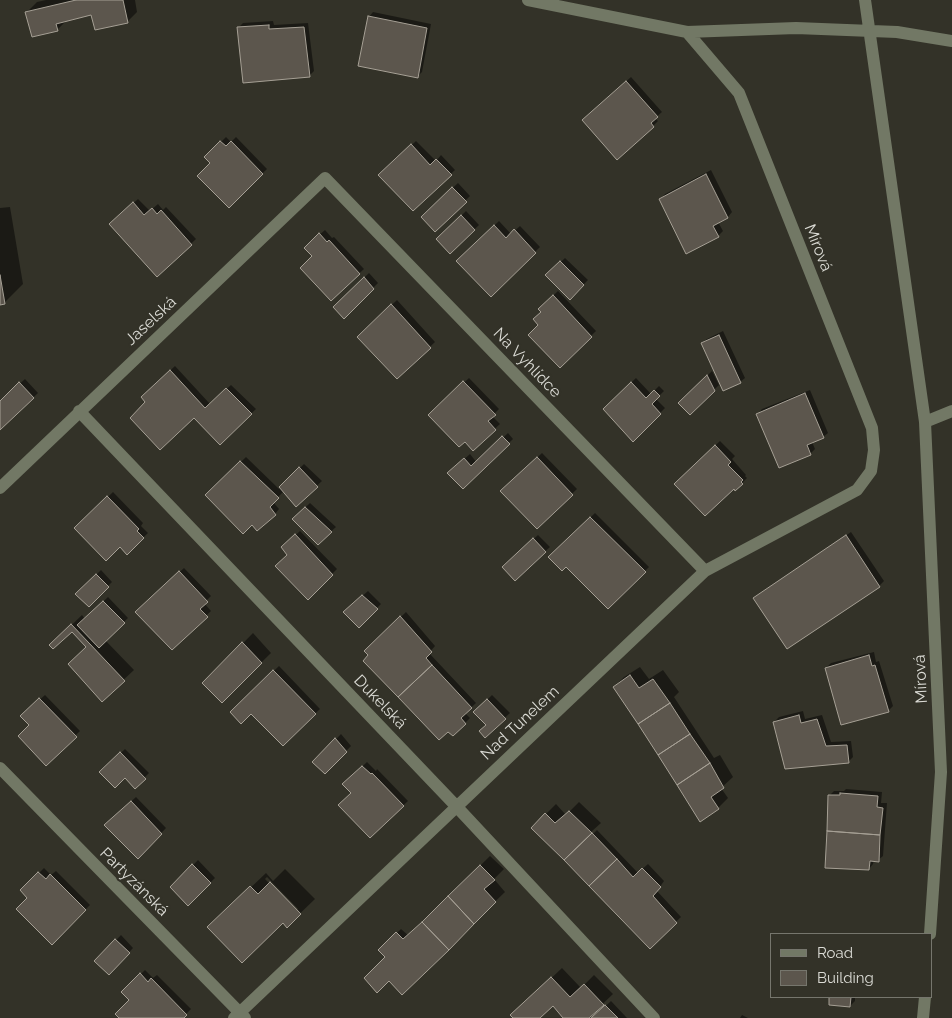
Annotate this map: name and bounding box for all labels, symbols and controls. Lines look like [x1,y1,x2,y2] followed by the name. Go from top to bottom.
[800,222,836,274] street label: Mírová
[122,293,180,349] street label: Jaselská
[489,324,565,402] street label: Na Vyhlídce
[910,654,932,704] street label: Mírová
[350,671,410,733] street label: Dukelská
[477,682,563,764] street label: Nad Tunelem
[96,844,172,920] street label: Partyzánská
[770,933,932,998] legend
[817,944,853,962] text: Road
[817,969,874,987] text: Building

